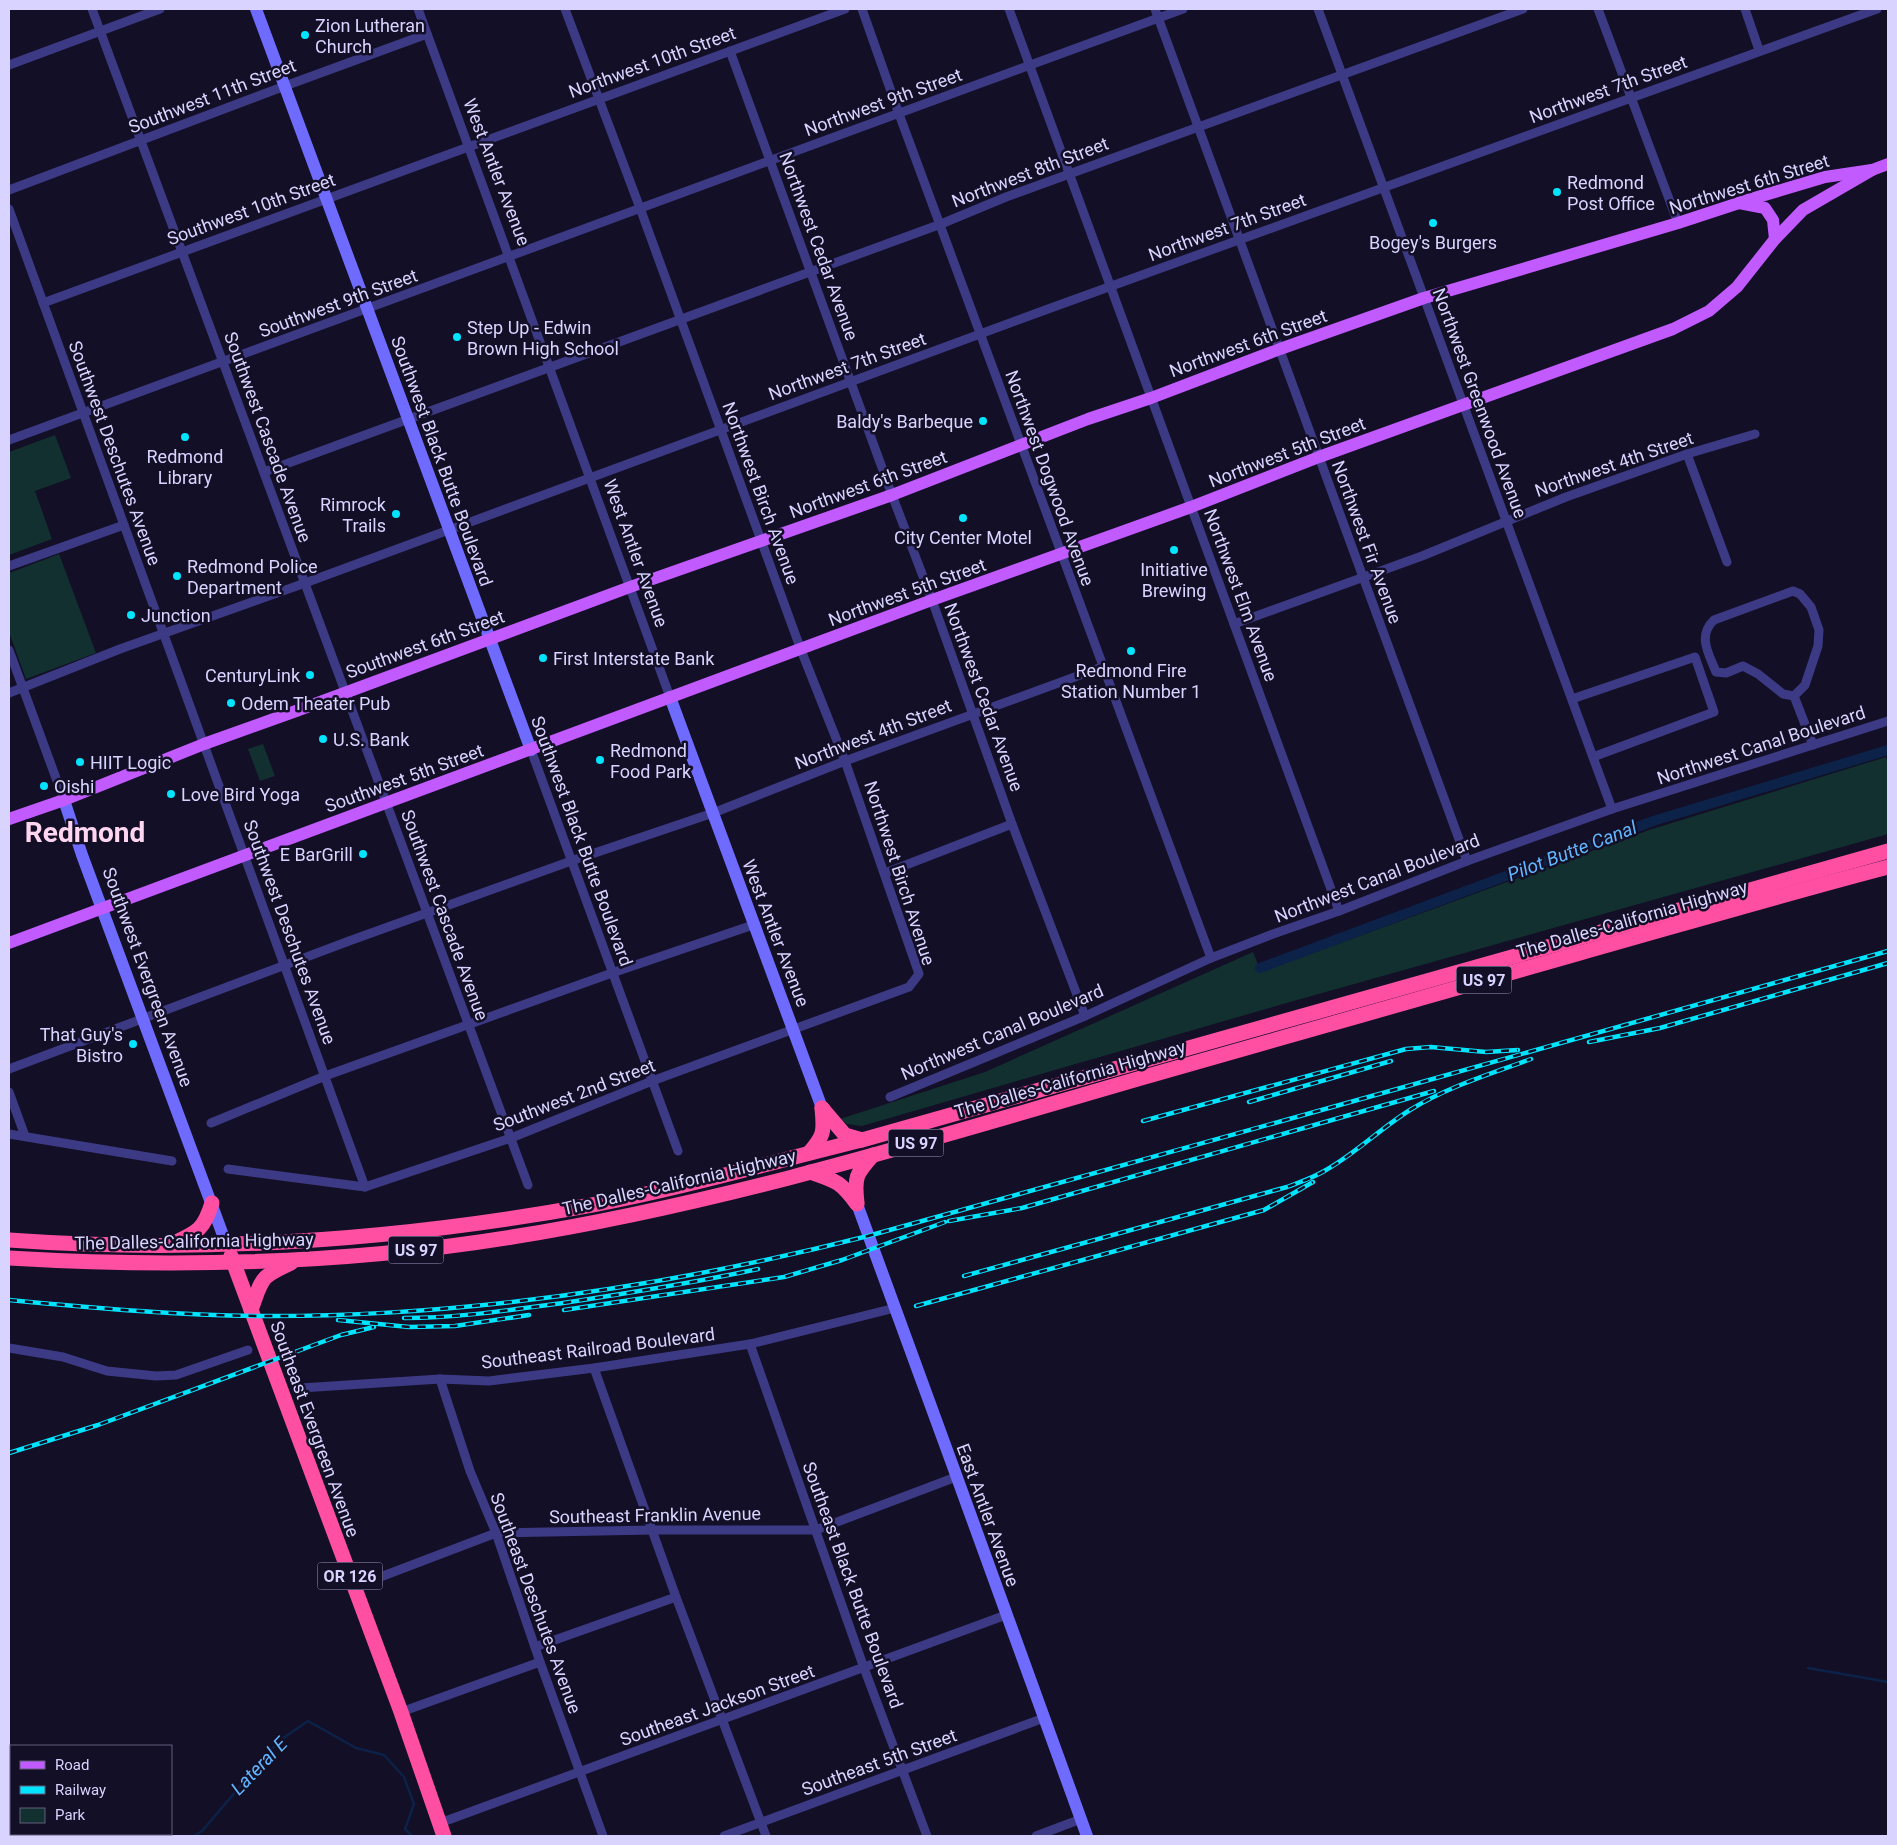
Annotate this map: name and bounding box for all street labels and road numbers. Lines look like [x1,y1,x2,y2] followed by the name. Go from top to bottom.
[566,22,738,102] street label: Northwest 10th Street
[1526,51,1690,127] street label: Northwest 7th Street
[125,54,299,138] street label: Southwest 11th Street
[801,64,965,140] street label: Northwest 9th Street
[459,96,535,248] street label: West Antler Avenue
[949,132,1111,212] street label: Northwest 8th Street
[775,149,863,343] street label: Northwest Cedar Avenue
[1667,150,1832,218] street label: Northwest 6th Street
[164,169,338,249] street label: Southwest 10th Street
[1145,189,1309,265] street label: Northwest 7th Street
[256,264,420,341] street label: Southwest 9th Street
[1429,285,1531,521] street label: Northwest Greenwood Avenue
[1166,305,1330,381] street label: Northwest 6th Street
[765,328,929,404] street label: Northwest 7th Street
[220,329,316,545] street label: Southwest Cascade Avenue
[387,333,497,589] street label: Southwest Black Butte Boulevard
[65,338,165,568] street label: Southwest Deschutes Avenue
[1001,367,1099,589] street label: Northwest Dogwood Avenue
[718,399,804,587] street label: Northwest Birch Avenue
[1206,412,1368,492] street label: Northwest 5th Street
[1532,427,1696,501] street label: Northwest 4th Street
[786,446,950,522] street label: Northwest 6th Street
[1328,458,1406,626] street label: Northwest Fir Avenue
[599,476,673,630] street label: West Antler Avenue
[1200,506,1282,684] street label: Northwest Elm Avenue
[825,554,989,630] street label: Northwest 5th Street
[940,600,1028,794] street label: Northwest Cedar Avenue
[343,605,507,682] street label: Southwest 6th Street
[792,694,954,774] street label: Northwest 4th Street
[1654,701,1868,789] street label: Northwest Canal Boulevard
[527,713,637,969] street label: Southwest Black Butte Boulevard
[322,739,486,816] street label: Southwest 5th Street
[860,778,940,968] street label: Northwest Birch Avenue
[397,807,493,1023] street label: Southwest Cascade Avenue
[240,817,340,1047] street label: Southwest Deschutes Avenue
[1272,829,1482,927] street label: Northwest Canal Boulevard
[738,857,814,1009] street label: West Antler Avenue
[98,864,198,1090] street label: Southwest Evergreen Avenue
[1514,876,1750,962] street label: The Dalles-California Highway
[1456,966,1512,994] road number: US 97
[898,980,1106,1084] street label: Northwest Canal Boulevard
[952,1036,1188,1122] street label: The Dalles-California Highway
[490,1054,658,1136] street label: Southwest 2nd Street
[888,1130,944,1156] road number: US 97
[560,1145,798,1219] street label: The Dalles-California Highway
[74,1228,314,1254] street label: The Dalles-California Highway
[388,1236,444,1264] road number: US 97
[266,1318,364,1540] street label: Southeast Evergreen Avenue
[480,1323,716,1373] street label: Southeast Railroad Boulevard
[952,1441,1024,1589] street label: East Antler Avenue
[799,1459,907,1711] street label: Southeast Black Butte Boulevard
[486,1490,586,1716] street label: Southeast Deschutes Avenue
[549,1503,761,1527] street label: Southeast Franklin Avenue
[318,1562,382,1590] road number: OR 126
[617,1660,817,1750] street label: Southeast Jackson Street
[799,1724,960,1800] street label: Southeast 5th Street

